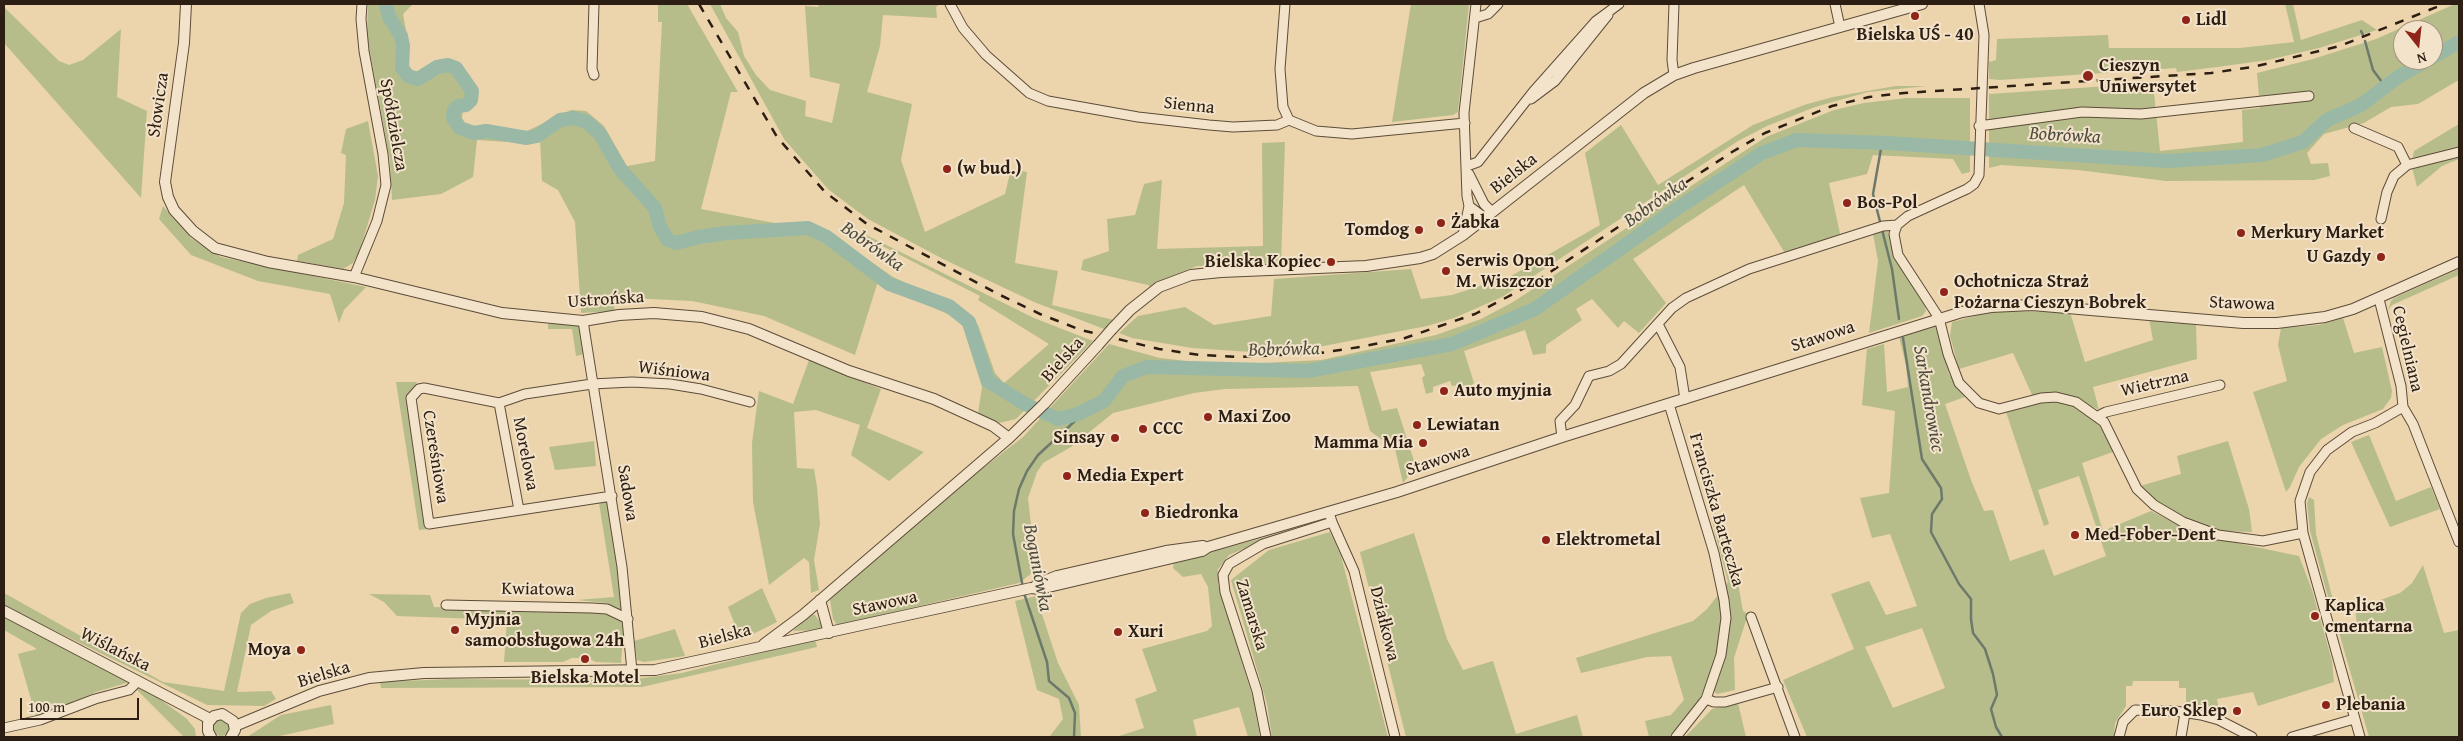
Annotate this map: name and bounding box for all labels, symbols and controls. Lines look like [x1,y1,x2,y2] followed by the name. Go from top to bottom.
[2196,9,2227,31] place label: Lidl
[1909,10,1921,22] marker: Bielska UŚ - 40
[2180,14,2192,26] marker: Lidl
[2393,20,2443,70] north arrow
[1857,24,1973,46] place label: Bielska UŚ - 40
[2415,48,2429,69] text: N
[2099,55,2196,98] place label: Cieszyn Uniwersytet
[2081,69,2095,83] marker: Cieszyn Uniwersytet
[144,71,174,139] street label: Słowicza
[374,77,412,173] street label: Spółdzielcza
[1163,93,1215,119] street label: Sienna
[2029,123,2101,149] water label: Bobrówka
[1486,149,1542,199] street label: Bielska
[957,158,1022,180] place label: (w bud.)
[941,163,953,175] marker: (w bud.)
[1620,173,1692,233] water label: Bobrówka
[1857,192,1918,214] place label: Bos-Pol
[1841,197,1853,209] marker: Bos-Pol
[1451,212,1499,234] place label: Żabka
[836,217,908,277] water label: Bobrówka
[1435,217,1447,229] marker: Żabka
[1345,219,1409,241] place label: Tomdog
[2251,222,2384,244] place label: Merkury Market
[1413,224,1425,236] marker: Tomdog
[2235,227,2247,239] marker: Merkury Market
[2307,246,2371,268] place label: U Gazdy
[1456,250,1555,292] place label: Serwis Opon M. Wiszczor
[1205,251,1321,273] place label: Bielska Kopiec
[2375,251,2387,263] marker: U Gazdy
[1325,256,1337,268] marker: Bielska Kopiec
[1440,265,1452,277] marker: Serwis Opon M. Wiszczor
[1954,271,2146,314] place label: Ochotnicza Straż Pożarna Cieszyn Bobrek
[1938,286,1950,298] marker: Ochotnicza Straż Pożarna Cieszyn Bobrek
[567,287,645,313] street label: Ustrońska
[2209,292,2275,316] street label: Stawowa
[2387,304,2427,394] street label: Cegielniana
[1788,317,1858,357] street label: Stawowa
[1037,333,1089,387] street label: Bielska
[1248,338,1320,362] water label: Bobrówka
[1907,344,1949,454] water label: Sarkandrowiec
[637,357,711,387] street label: Wiśniowa
[2119,366,2191,402] street label: Wietrzna
[1454,380,1552,402] place label: Auto myjnia
[1438,385,1450,397] marker: Auto myjnia
[1218,406,1291,428] place label: Maxi Zoo
[417,409,453,505] street label: Czereśniowa
[1202,411,1214,423] marker: Maxi Zoo
[1427,414,1500,436] place label: Lewiatan
[507,415,543,493] street label: Morelowa
[1153,418,1184,440] place label: CCC
[1411,419,1423,431] marker: Lewiatan
[1137,423,1149,435] marker: CCC
[1053,427,1105,449] place label: Sinsay
[1684,431,1748,589] street label: Franciszka Barteczka
[1109,432,1121,444] marker: Sinsay
[1314,432,1413,454] place label: Mamma Mia
[1417,437,1429,449] marker: Mamma Mia
[1403,441,1473,481] street label: Stawowa
[612,463,642,523] street label: Sadowa
[1077,465,1184,487] place label: Media Expert
[1061,470,1073,482] marker: Media Expert
[1155,502,1239,524] place label: Biedronka
[1139,507,1151,519] marker: Biedronka
[1017,522,1057,614] water label: Boguniówka
[2085,524,2216,546] place label: Med-Fober-Dent
[1556,529,1661,551] place label: Elektrometal
[2069,529,2081,541] marker: Med-Fober-Dent
[1540,534,1552,546] marker: Elektrometal
[1230,577,1272,653] street label: Zamarska
[501,579,575,601] street label: Kwiatowa
[1364,584,1404,664] street label: Działkowa
[851,587,919,621] street label: Stawowa
[2325,595,2412,638] place label: Kaplica cmentarna
[465,609,624,652] place label: Myjnia samoobsługowa 24h
[2309,610,2321,622] marker: Kaplica cmentarna
[696,620,754,654] street label: Bielska
[1128,621,1164,643] place label: Xuri
[76,623,154,677] street label: Wiślańska
[449,624,461,636] marker: Myjnia samoobsługowa 24h
[1112,626,1124,638] marker: Xuri
[248,639,291,661] place label: Moya
[295,644,307,656] marker: Moya
[579,653,591,665] marker: Bielska Motel
[295,657,353,693] street label: Bielska
[531,667,639,689] place label: Bielska Motel
[22,688,141,720] scale bar
[2336,694,2405,716] place label: Plebania
[28,696,65,717] text: 100 m
[2320,699,2332,711] marker: Plebania
[2141,700,2227,722] place label: Euro Sklep
[2231,705,2243,717] marker: Euro Sklep

